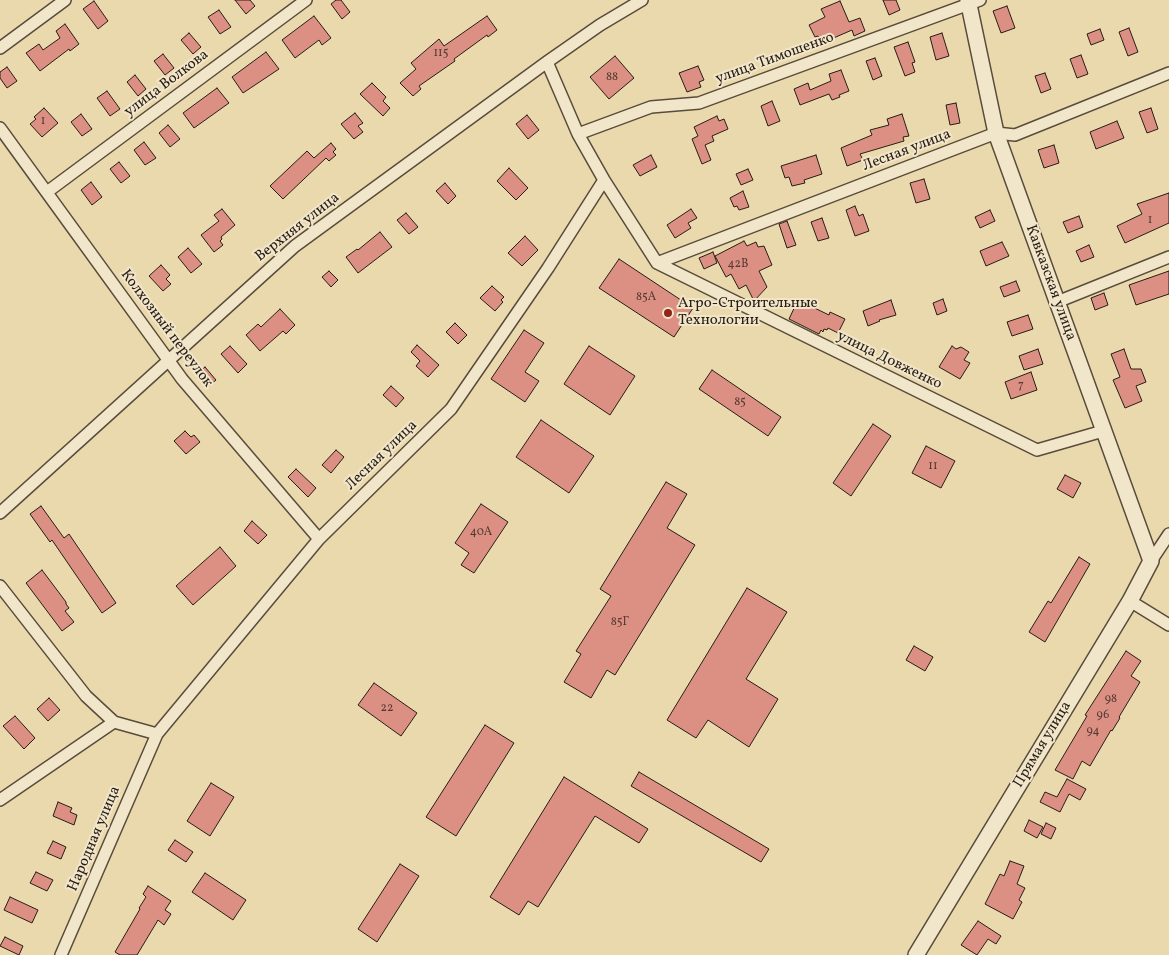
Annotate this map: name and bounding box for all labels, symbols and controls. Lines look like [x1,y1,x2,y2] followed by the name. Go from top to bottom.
[713,29,837,89] street label: улица Тимошенко
[121,46,213,122] street label: улица Волкова
[433,47,449,61] house number: 115
[606,71,618,85] house number: 88
[41,115,45,129] house number: 1
[860,126,954,176] street label: Лесная улица
[252,189,344,267] street label: Верхняя улица
[1148,214,1152,228] house number: 1
[1021,223,1079,343] street label: Кавказская улица
[727,258,749,272] house number: 42В
[116,267,216,391] street label: Колхозный переулок
[636,291,656,305] house number: 85А
[678,295,818,330] place label: Агро-Строительные Технологии
[662,307,674,319] marker: Агро-Строительные Технологии
[834,328,944,394] street label: улица Довженко
[1018,379,1024,393] house number: 7
[734,396,746,410] house number: 85
[342,417,422,495] street label: Лесная улица
[928,460,938,474] house number: 11
[470,526,492,540] house number: 40А
[611,616,629,630] house number: 85Г
[1105,693,1117,707] house number: 98
[1010,698,1076,792] street label: Прямая улица
[381,702,393,716] house number: 22
[1097,709,1109,723] house number: 96
[1086,725,1100,739] house number: 94
[65,784,125,894] street label: Народная улица

